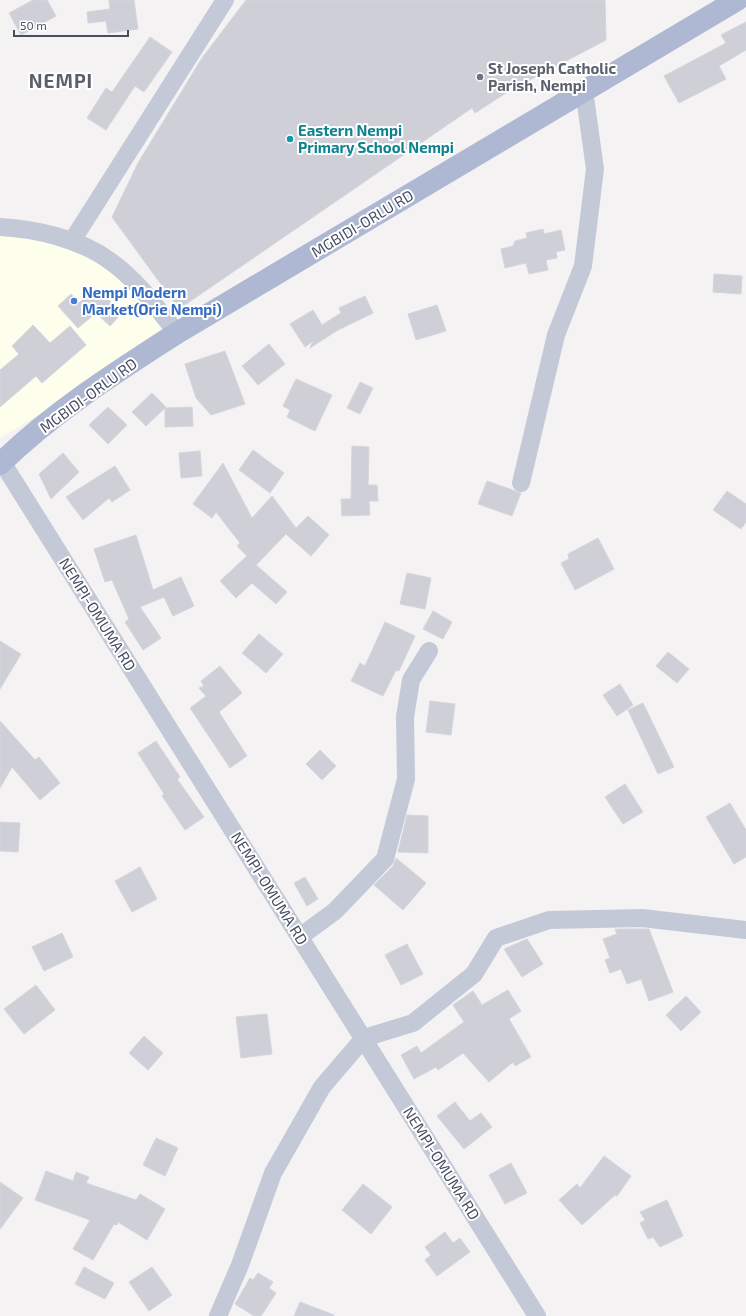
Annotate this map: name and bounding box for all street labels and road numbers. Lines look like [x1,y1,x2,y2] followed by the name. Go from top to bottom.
[308,185,416,261] street label: MGBIDI-ORLU RD
[36,354,140,436] street label: MGBIDI-ORLU RD
[56,554,140,674] street label: NEMPI-OMUMA RD
[228,828,312,948] street label: NEMPI-OMUMA RD
[400,1103,484,1223] street label: NEMPI-OMUMA RD

